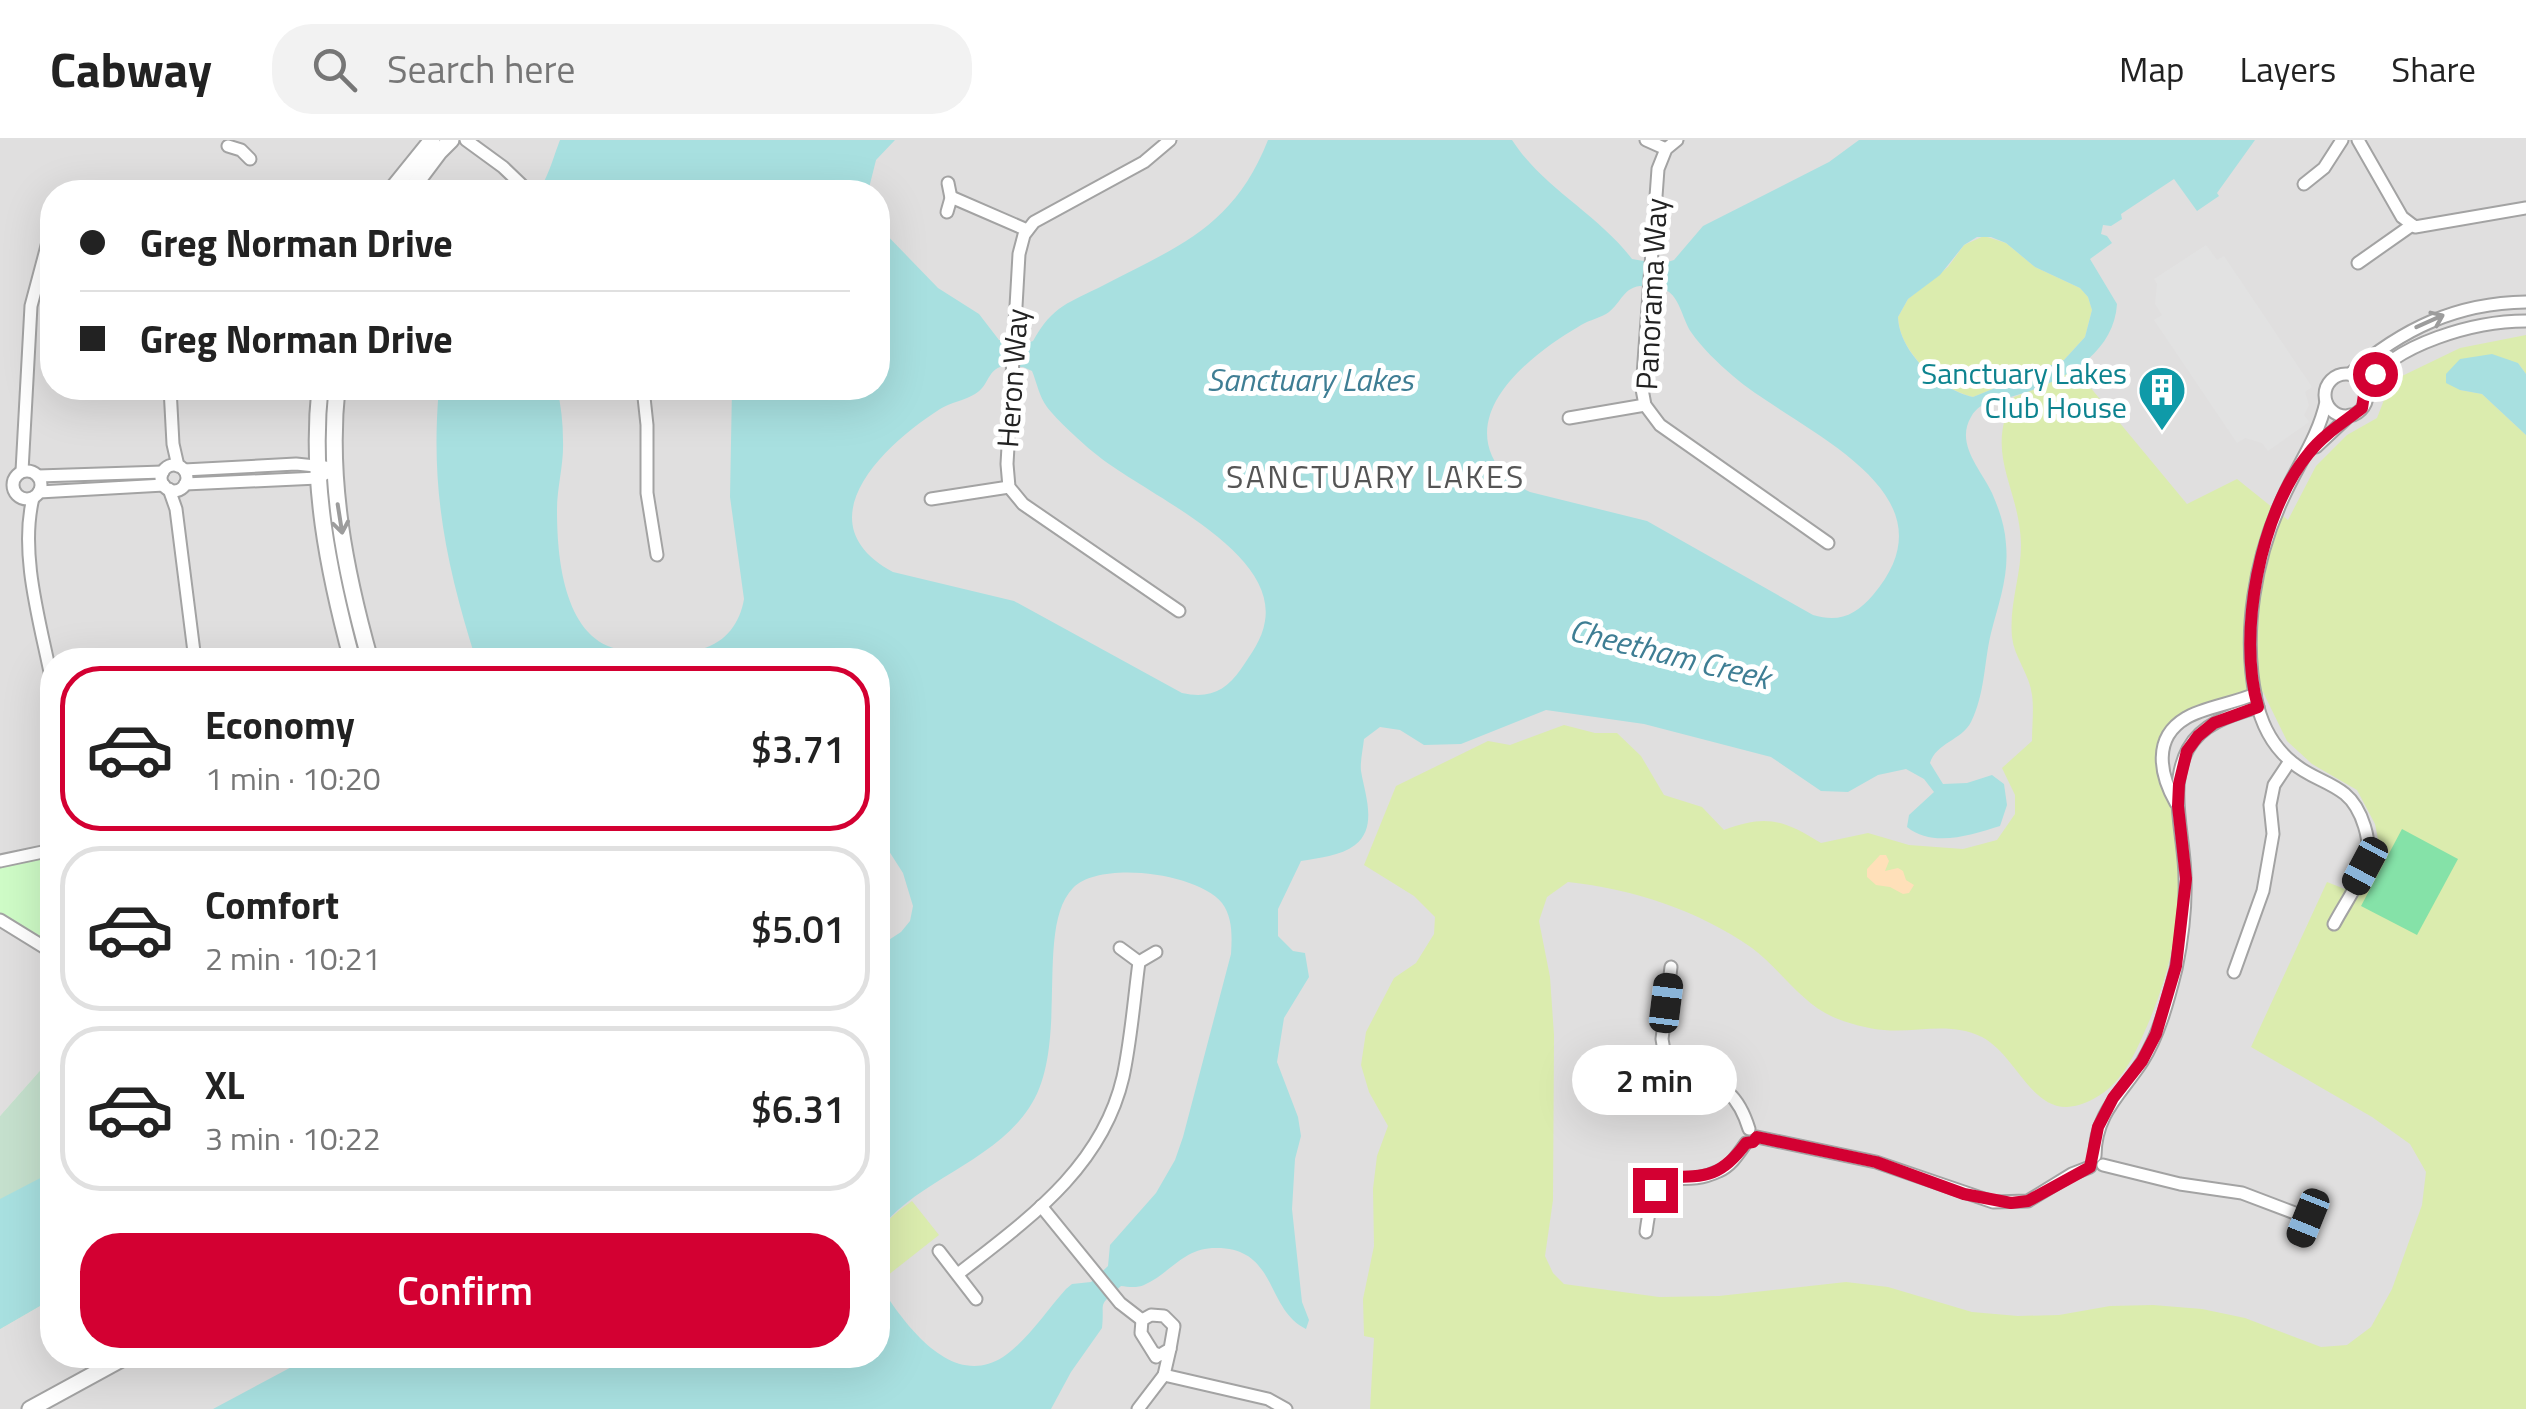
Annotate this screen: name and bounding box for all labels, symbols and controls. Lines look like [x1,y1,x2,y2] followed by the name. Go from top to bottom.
[272,24,972,114] search box
[50,33,212,106] text: Cabway
[387,40,575,98] text: Search here
[307,42,362,97] icon: search
[2119,42,2184,96] text: Map
[2239,42,2336,96] text: Layers
[2391,42,2476,96] text: Share
[1623,197,1679,391] street label: Panorama Way
[140,214,453,272] text: Greg Norman Drive
[984,307,1040,449] street label: Heron Way
[140,310,453,368] text: Greg Norman Drive
[2415,311,2445,329] one-way arrow
[1921,350,2127,430] place label: Sanctuary Lakes Club House
[2353,352,2398,397] route start
[1207,355,1416,403] water label: Sanctuary Lakes
[2136,364,2188,432] building icon: Sanctuary Lakes Club House
[1226,452,1526,500] district label: SANCTUARY LAKES
[331,503,350,535] one-way arrow
[1565,605,1779,702] water label: Cheetham Creek
[205,696,355,754] text: Economy
[85,704,175,794] icon: car
[751,720,845,778] text: $3.71
[205,754,381,802] text: 1 min · 10:20
[2338,832,2392,900] car
[205,876,339,934] text: Comfort
[85,884,175,974] icon: car
[751,900,845,958] text: $5.01
[205,934,381,982] text: 2 min · 10:21
[1647,971,1685,1035] car
[1572,1045,1738,1115] callout: 2 min
[205,1056,245,1114] text: XL
[1616,1056,1693,1104] text: 2 min
[85,1064,175,1154] icon: car
[751,1080,845,1138] text: $6.31
[205,1114,381,1162] text: 3 min · 10:22
[1633,1168,1678,1213] route end
[2283,1185,2333,1251] car
[80,1233,850,1348] button: Confirm

